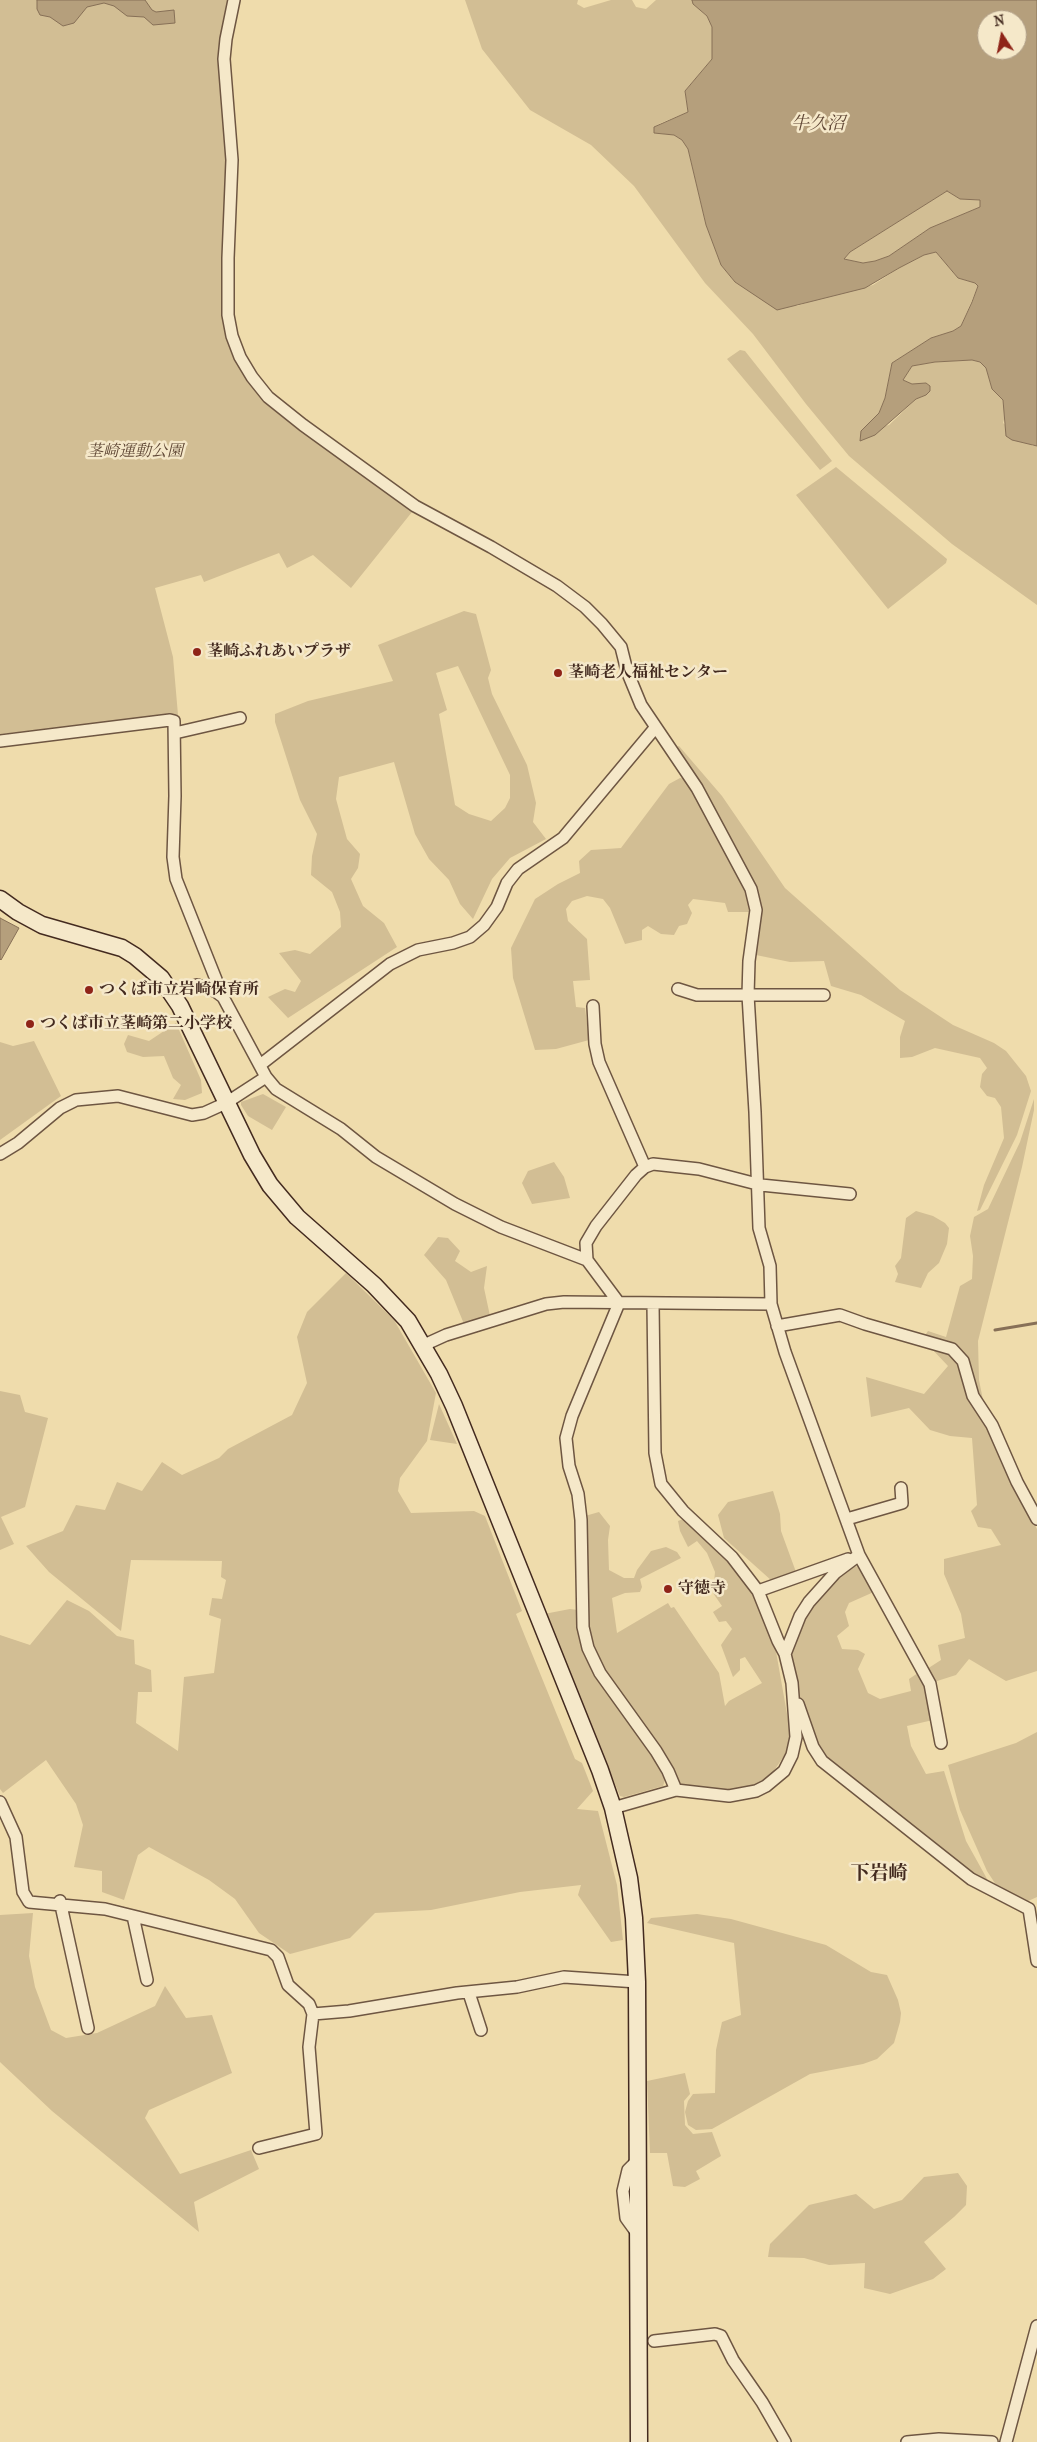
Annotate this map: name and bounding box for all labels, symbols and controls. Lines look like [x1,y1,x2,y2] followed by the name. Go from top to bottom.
[977,10,1027,60] north arrow
[992,11,1006,30] text: N
[791,114,845,136] water label: 牛久沼
[87,442,183,462] park label: 茎崎運動公園
[207,642,351,662] place label: 茎崎ふれあいプラザ
[191,646,203,658] marker: 茎崎ふれあいプラザ
[568,663,728,683] place label: 茎崎老人福祉センター
[552,667,564,679] marker: 茎崎老人福祉センター
[99,980,259,1000] place label: つくば市立岩崎保育所
[83,984,95,996] marker: つくば市立岩崎保育所
[40,1014,232,1034] place label: つくば市立茎崎第二小学校
[24,1018,36,1030] marker: つくば市立茎崎第二小学校
[678,1579,726,1599] place label: 守徳寺
[662,1583,674,1595] marker: 守徳寺
[851,1863,907,1885] district label: 下岩崎

